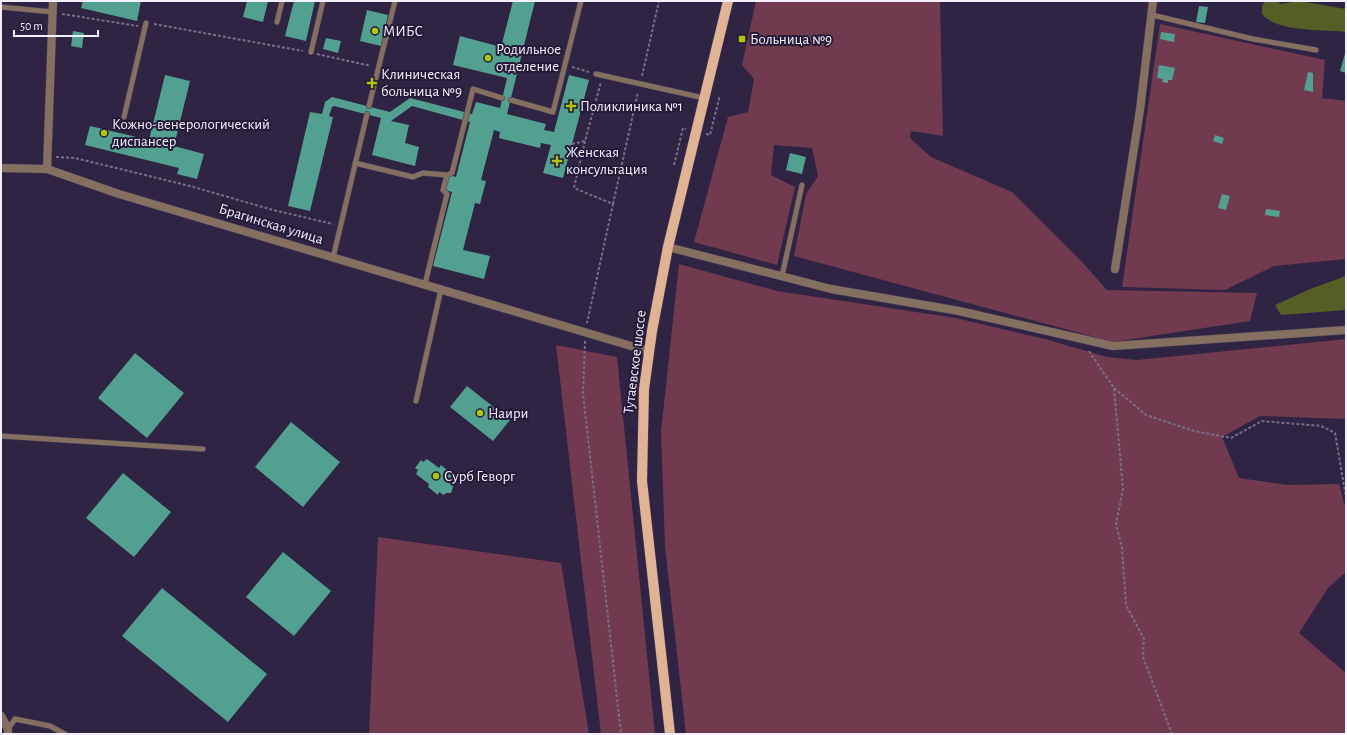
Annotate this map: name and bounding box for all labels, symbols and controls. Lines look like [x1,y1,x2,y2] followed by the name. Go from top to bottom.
[14,12,98,38] scale bar
[20,20,43,32] text: 50 m
[383,24,423,39] place label: МИБС
[370,26,380,36] marker: МИБС
[750,32,832,47] place label: Больница №9
[737,34,747,44] marker: Больница №9
[496,42,561,74] place label: Родильное отделение
[483,53,493,63] marker: Родильное отделение
[381,67,462,99] place label: Клиническая больница №9
[366,77,378,89] marker: Клиническая больница №9
[580,99,683,114] place label: Поликлиника №1
[565,100,577,112] marker: Поликлиника №1
[112,117,270,149] place label: Кожно-венерологический диспансер
[99,128,109,138] marker: Кожно-венерологический диспансер
[566,145,648,177] place label: Женская консультация
[551,155,563,167] marker: Женская консультация
[217,201,325,247] street label: Брагинская улица
[621,309,649,415] street label: Тутаевское шоссе
[488,406,528,421] place label: Наири
[475,408,485,418] marker: Наири
[444,469,516,484] place label: Сурб Геворг
[431,471,441,481] marker: Сурб Геворг

